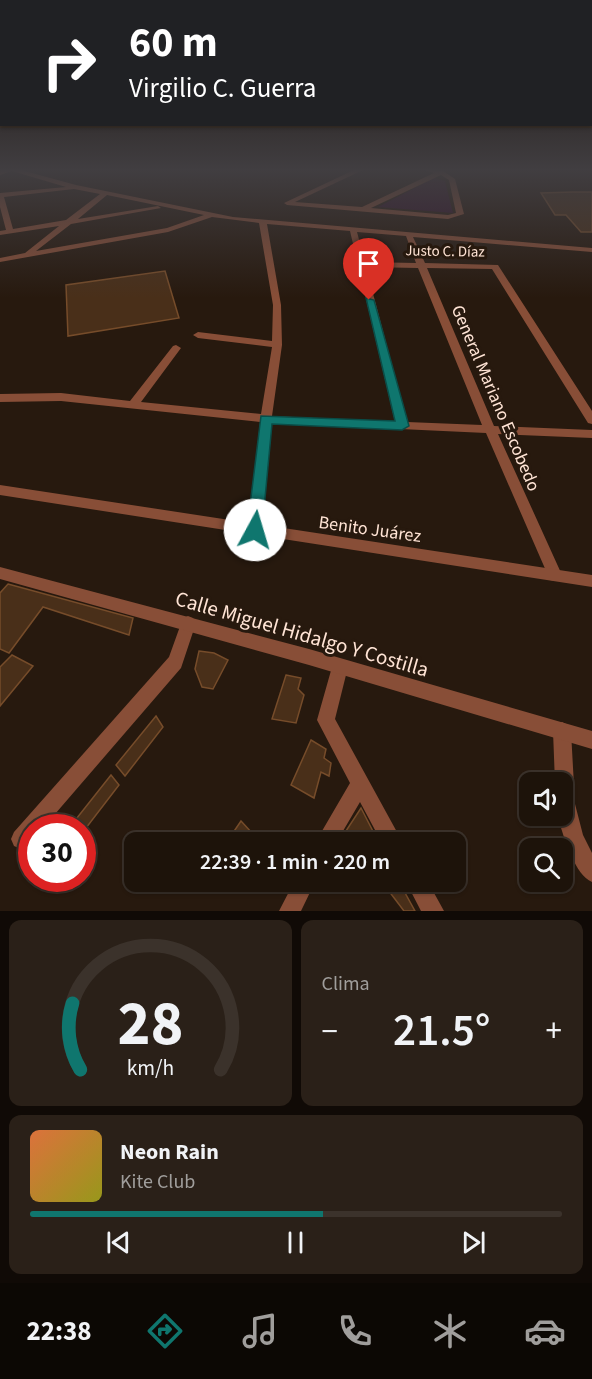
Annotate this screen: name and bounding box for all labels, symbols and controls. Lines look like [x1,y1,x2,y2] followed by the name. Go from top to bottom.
[129,13,218,73] text: 60 m
[30,24,108,102] icon: right
[129,69,316,108] text: Virgilio C. Guerra
[343,238,394,300] pin
[405,240,485,263] street label: Justo C. Díaz
[352,247,385,280] icon: arrive
[445,301,546,495] street label: General Mariano Escobedo
[223,498,287,562] position arrow
[317,510,423,549] street label: Benito Juárez
[172,583,432,685] street label: Calle Miguel Hidalgo Y Costilla
[519,772,573,892] map controls
[519,772,573,826] button: sound
[18,814,96,892] speed limit sign: 30
[519,838,573,892] button: search
[200,846,390,878] text: 22:39 · 1 min · 220 m
[322,970,370,998] text: Clima
[117,980,183,1069] text: 28
[393,999,490,1063] text: 21.5°
[322,1008,338,1055] text: −
[546,1008,562,1055] text: +
[126,1053,174,1084] text: km/h
[120,1136,219,1168] text: Neon Rain
[120,1168,195,1196] text: Kite Club
[102,1226,135,1259] icon: previous
[279,1226,312,1259] icon: pause
[457,1226,490,1259] icon: next
[144,1310,186,1352] icon: directions
[239,1310,281,1352] icon: music
[334,1310,376,1352] icon: phone
[429,1310,471,1352] icon: climate
[524,1310,566,1352] icon: car
[26,1312,92,1351] text: 22:38

